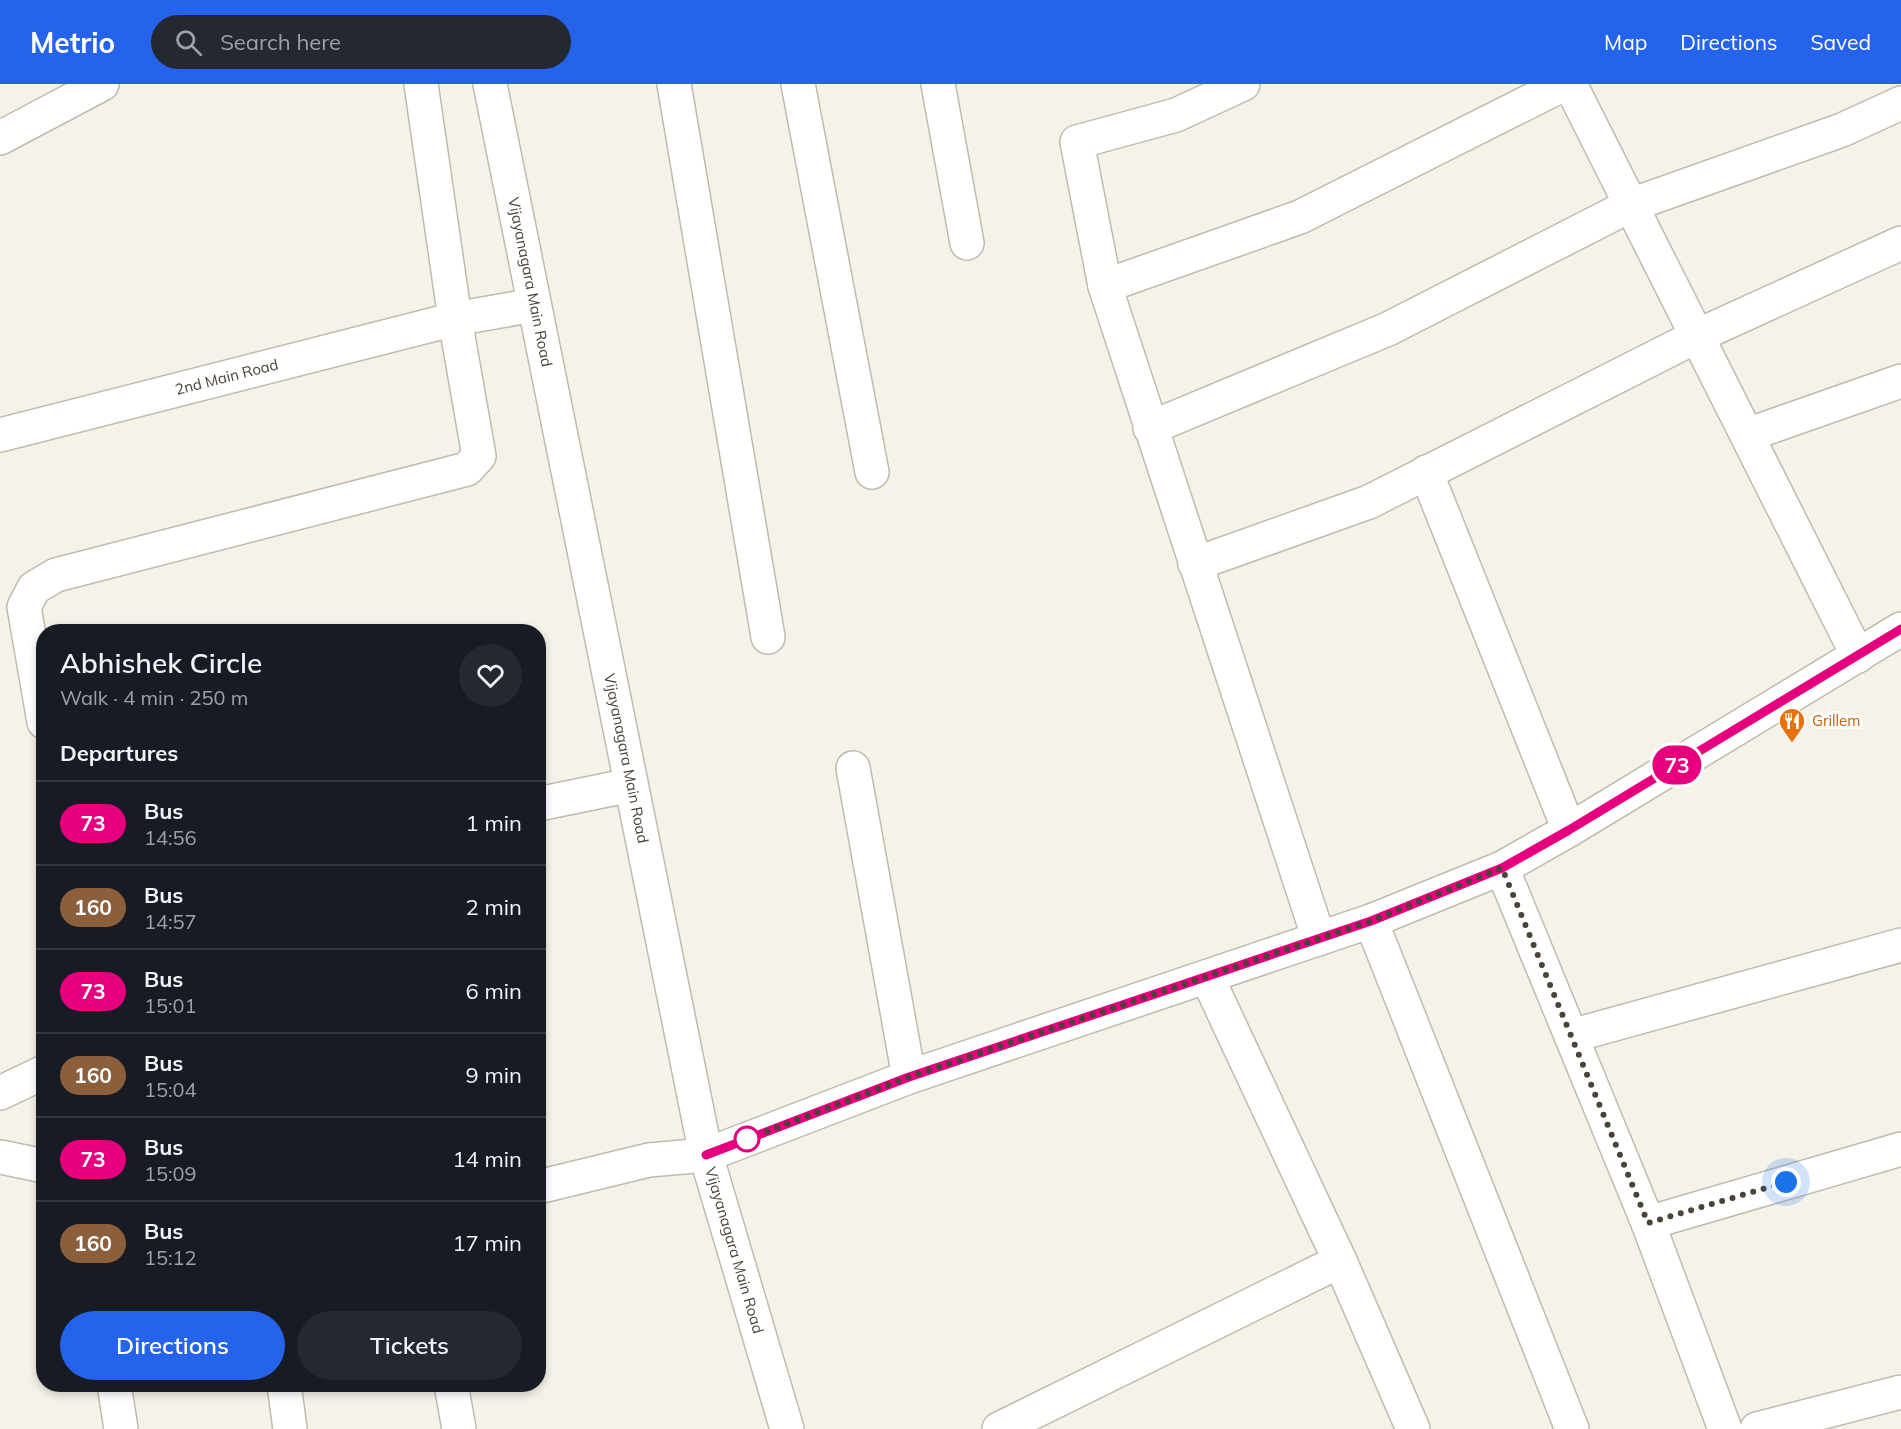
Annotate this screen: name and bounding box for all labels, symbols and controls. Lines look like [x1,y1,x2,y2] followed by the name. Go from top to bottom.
[151,15,571,69] search box
[30,25,115,60] text: Metrio
[172,26,205,59] icon: search
[220,28,341,56] text: Search here
[1604,29,1647,55] text: Map
[1680,29,1777,55] text: Directions
[1810,29,1871,55] text: Saved
[504,195,557,368] street label: Vijayanagara Main Road
[173,354,280,399] street label: 2nd Main Road
[459,644,522,707] button: heart
[60,645,262,680] text: Abhishek Circle
[600,672,653,845] street label: Vijayanagara Main Road
[60,685,248,710] text: Walk · 4 min · 250 m
[1777,706,1807,744] restaurant icon: Grillem
[1812,711,1860,730] place label: Grillem
[60,739,178,767] text: Departures
[1650,746,1704,784] line badge: 73
[1664,752,1690,778] text: 73
[144,797,183,825] text: Bus
[466,809,522,837] text: 1 min
[80,810,106,836] text: 73
[144,825,197,850] text: 14:56
[144,881,183,909] text: Bus
[466,893,522,921] text: 2 min
[74,894,112,920] text: 160
[144,909,197,934] text: 14:57
[144,965,183,993] text: Bus
[466,977,522,1005] text: 6 min
[80,978,106,1004] text: 73
[144,993,197,1018] text: 15:01
[144,1049,183,1077] text: Bus
[466,1061,522,1089] text: 9 min
[74,1062,112,1088] text: 160
[144,1077,197,1102] text: 15:04
[734,1126,760,1152] unlabelled marker
[144,1133,183,1161] text: Bus
[452,1145,522,1173] text: 14 min
[80,1146,106,1172] text: 73
[144,1161,197,1186] text: 15:09
[701,1165,768,1336] street label: Vijayanagara Main Road
[1771,1167,1801,1197] your location
[144,1217,183,1245] text: Bus
[452,1229,522,1257] text: 17 min
[74,1230,112,1256] text: 160
[144,1245,197,1270] text: 15:12
[60,1311,285,1380] button: Directions
[297,1311,522,1380] button: Tickets

